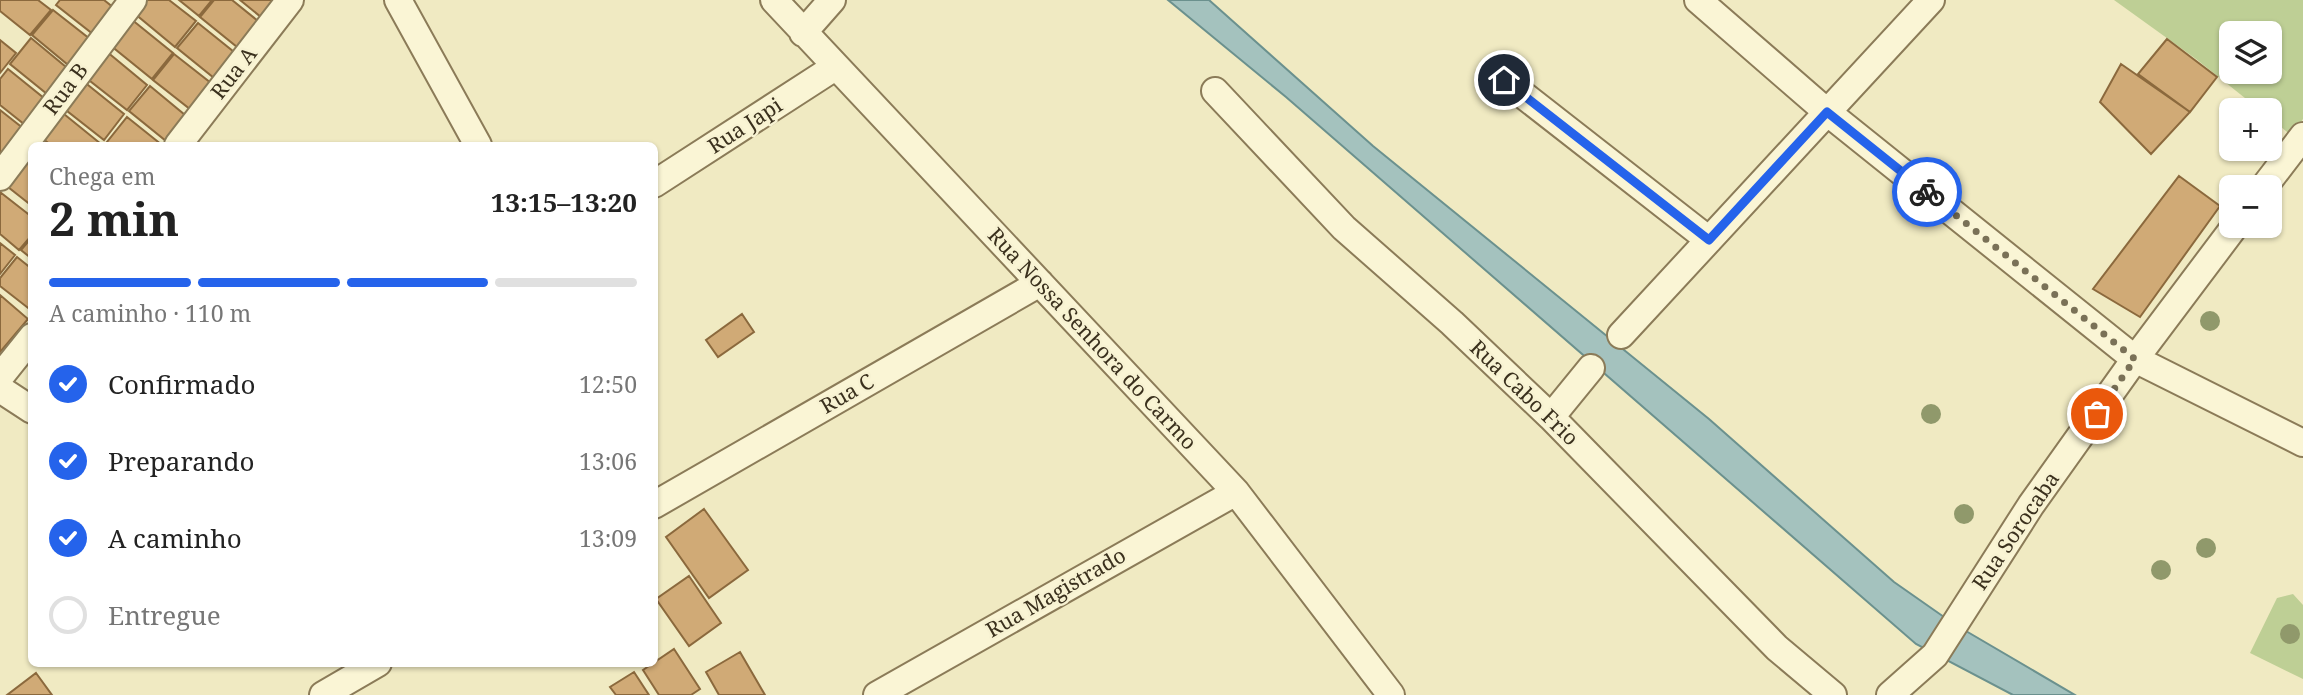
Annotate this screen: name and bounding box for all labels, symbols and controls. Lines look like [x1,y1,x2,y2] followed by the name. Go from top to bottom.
[2219,21,2282,238] map controls
[2219,21,2282,84] button: layers
[204,40,263,104] street label: Rua A
[1474,50,1534,110] pin
[37,57,94,120] street label: Rua B
[1485,61,1523,99] icon: home
[702,91,787,160] street label: Rua Japi
[2219,98,2282,161] button: +
[1892,157,1962,227] courier
[49,160,155,192] text: Chega em
[1908,173,1946,211] icon: bike
[2219,175,2282,238] button: −
[491,184,637,220] text: 13:15–13:20
[49,187,179,249] text: 2 min
[982,221,1203,455] street label: Rua Nossa Senhora do Carmo
[49,297,251,329] text: A caminho · 110 m
[1464,333,1585,451] street label: Rua Cabo Frio
[49,365,87,403] icon: check
[108,366,255,402] text: Confirmado
[815,367,878,420] street label: Rua C
[579,368,637,400] text: 12:50
[2067,384,2127,444] pin
[2078,395,2116,433] icon: bag
[49,442,87,480] icon: check
[108,443,255,479] text: Preparando
[579,445,637,477] text: 13:06
[1965,466,2065,595] street label: Rua Sorocaba
[49,519,87,557] icon: check
[108,520,242,556] text: A caminho
[579,522,637,554] text: 13:09
[980,541,1131,644] street label: Rua Magistrado
[108,597,221,633] text: Entregue

